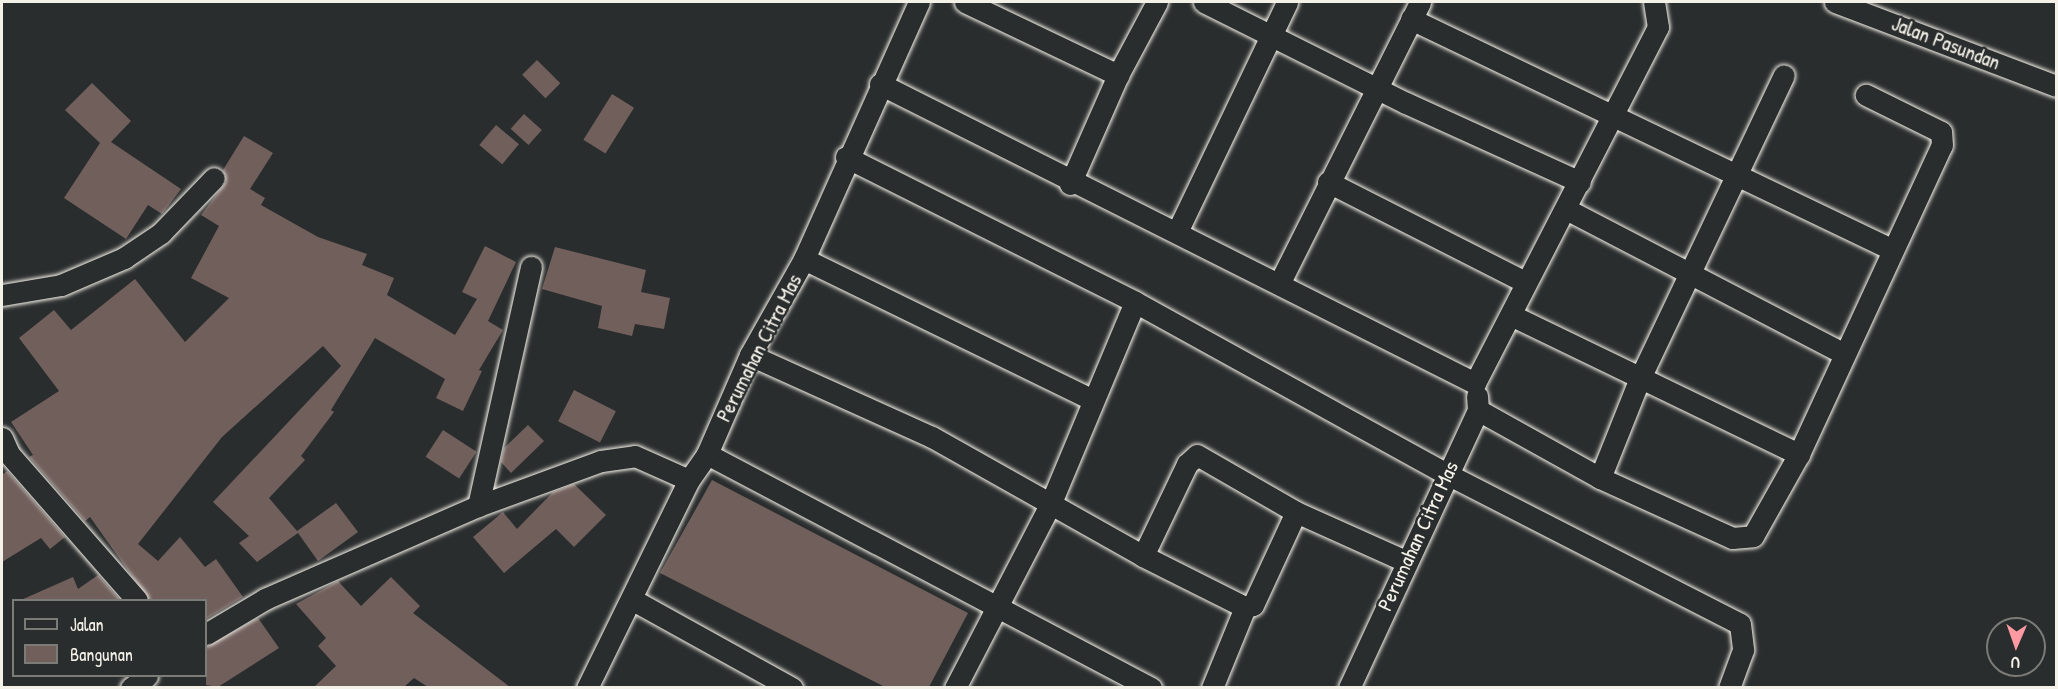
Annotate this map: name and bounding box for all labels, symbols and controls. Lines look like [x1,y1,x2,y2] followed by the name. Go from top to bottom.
[1888,11,2004,75] street label: Jalan Pasundan
[711,270,807,426] street label: Perumahan Citra Mas
[1372,457,1464,615] street label: Perumahan Citra Mas
[12,599,207,677] legend
[70,612,104,637] text: Jalan
[1986,617,2046,677] north arrow
[70,642,133,667] text: Bangunan
[2011,652,2020,674] text: U

